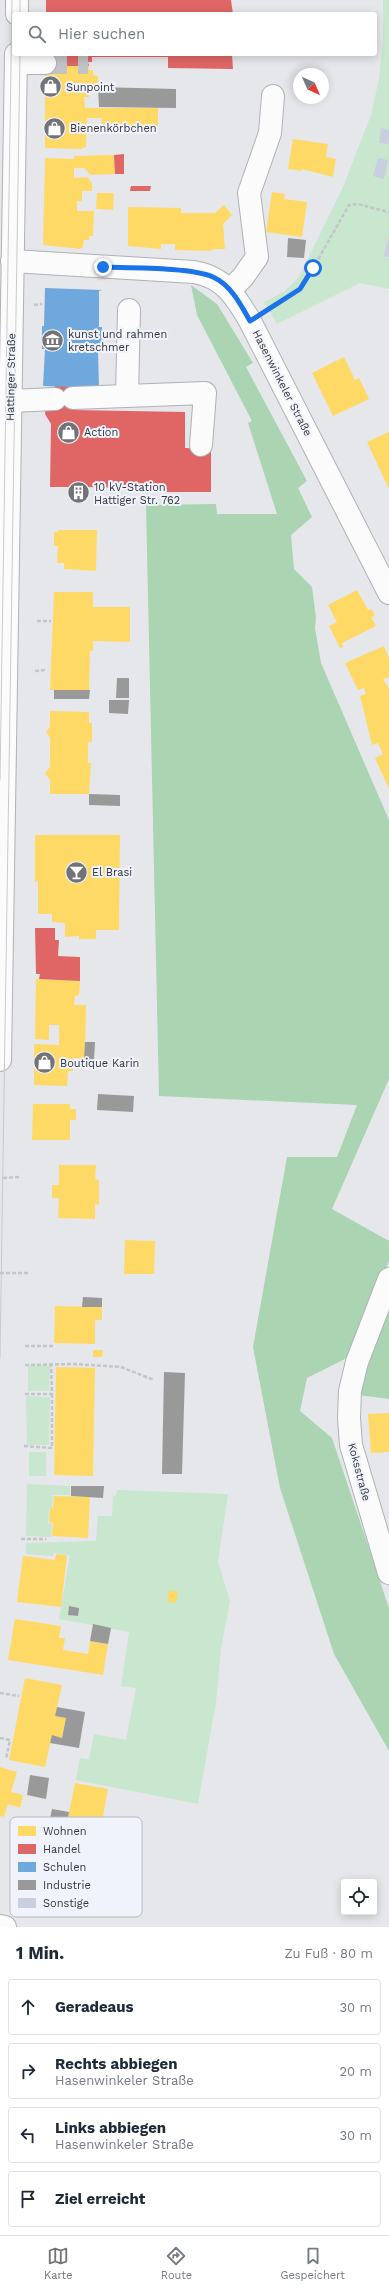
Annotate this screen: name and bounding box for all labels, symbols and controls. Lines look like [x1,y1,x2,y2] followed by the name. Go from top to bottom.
[12,12,377,56] search box
[26,23,48,45] icon: search
[58,25,145,43] text: Hier suchen
[293,68,329,104] north arrow
[38,74,64,100] shop icon: Sunpoint
[66,81,115,94] place label: Sunpoint
[41,115,67,141] shop icon: Bienenkörbchen
[70,122,157,135] place label: Bienenkörbchen
[94,258,112,276] route end
[304,259,322,277] route start
[39,327,65,353] museum icon: kunst und rahmen kretschmer
[68,328,167,354] place label: kunst und rahmen kretschmer
[250,328,314,438] street label: Hasenwinkeler Straße
[4,333,18,421] street label: Hattinger Straße
[55,419,81,445] shop icon: Action
[84,426,118,439] place label: Action
[65,480,91,506] building icon: 10 kV-Station Hattiger Str. 762
[94,481,180,507] place label: 10 kV-Station Hattiger Str. 762
[64,859,90,885] bar icon: El Brasi
[92,866,132,879] place label: El Brasi
[31,1050,57,1076] shop icon: Boutique Karin
[60,1057,139,1070] place label: Boutique Karin
[345,1442,373,1502] street label: Koksstraße
[10,1817,142,1917] legend
[43,1825,87,1838] text: Wohnen
[43,1843,81,1856] text: Handel
[43,1861,86,1874] text: Schulen
[43,1879,91,1892] text: Industrie
[341,1879,377,1915] map controls
[341,1879,377,1915] button: locate
[43,1897,89,1910] text: Sonstige
[16,1943,64,1963] text: 1 Min.
[284,1946,373,1961] text: Zu Fuß · 80 m
[17,1996,39,2018] icon: ahead
[55,1998,134,2016] text: Geradeaus
[340,2000,372,2015] text: 30 m
[55,2055,177,2073] text: Rechts abbiegen
[17,2060,39,2082] icon: right
[340,2064,372,2079] text: 20 m
[55,2073,194,2088] text: Hasenwinkeler Straße
[55,2119,166,2137] text: Links abbiegen
[17,2124,39,2146] icon: left
[340,2128,372,2143] text: 30 m
[55,2137,194,2152] text: Hasenwinkeler Straße
[17,2188,39,2210] icon: arrive
[55,2190,145,2208] text: Ziel erreicht
[44,2245,73,2282] tab: Karte
[161,2245,192,2282] tab: Route
[280,2245,345,2282] tab: Gespeichert

